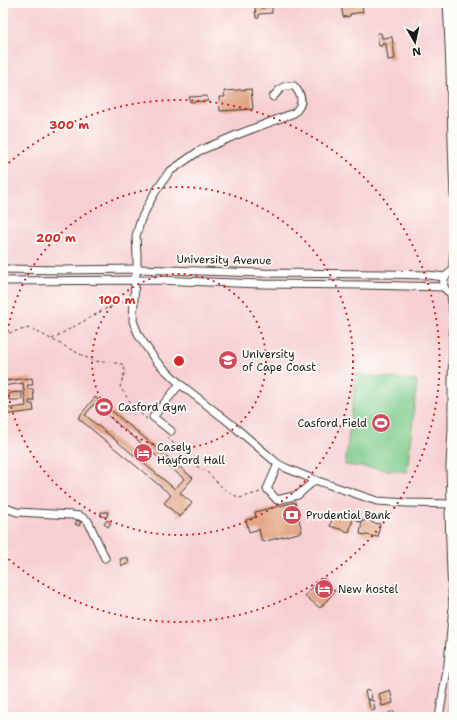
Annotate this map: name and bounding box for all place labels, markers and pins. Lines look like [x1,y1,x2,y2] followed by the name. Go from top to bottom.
[242,347,316,375] place label: University of Cape Coast
[217,349,239,371] school or university icon: University of Cape Coast
[172,354,186,368] centre of rings
[93,396,115,418] sports icon: Casford Gym
[118,400,187,415] place label: Casford Gym
[370,412,392,434] sports icon: Casford Field
[297,416,367,431] place label: Casford Field
[157,440,225,468] place label: Casely Hayford Hall
[132,442,154,464] hotel icon: Casely Hayford Hall
[281,504,303,526] bank icon: Prudential Bank
[306,508,391,523] place label: Prudential Bank
[313,578,335,600] hotel icon: New hostel
[338,582,399,597] place label: New hostel

